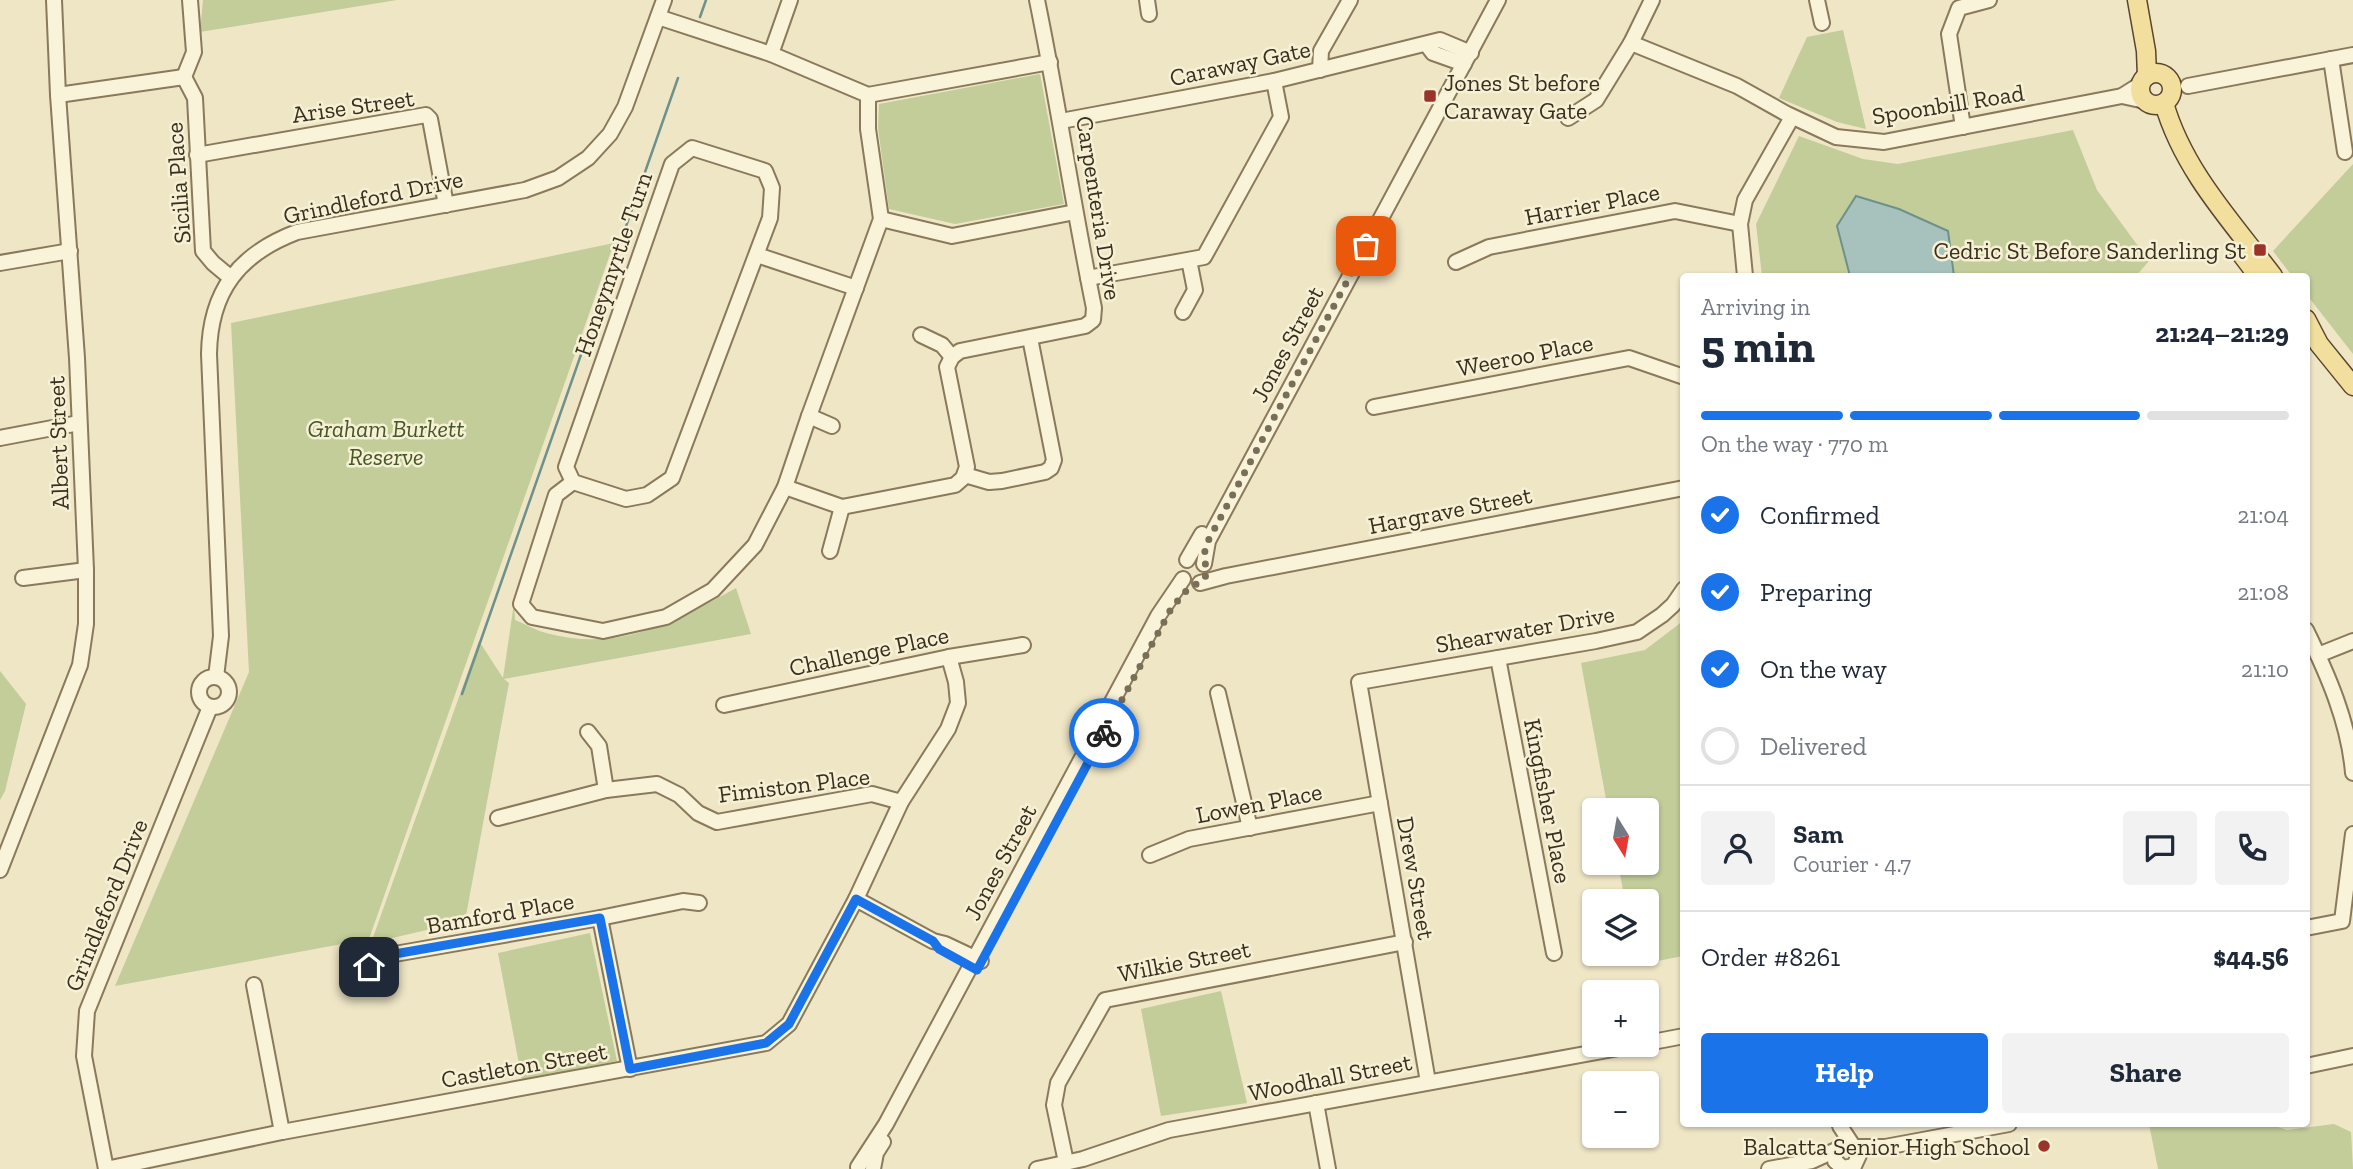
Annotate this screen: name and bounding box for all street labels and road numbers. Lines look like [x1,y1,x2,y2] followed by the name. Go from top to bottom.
[1167,34,1313,92] street label: Caraway Gate
[1870,78,2026,130] street label: Spoonbill Road
[290,83,416,129] street label: Arise Street
[1070,114,1128,302] street label: Carpenteria Drive
[159,121,197,245] street label: Sicilia Place
[280,164,466,230] street label: Grindleford Drive
[568,168,658,360] street label: Honeymyrtle Turn
[1522,177,1662,231] street label: Harrier Place
[1244,281,1330,407] street label: Jones Street
[1454,328,1596,382] street label: Weeroo Place
[41,376,75,510] street label: Albert Street
[1366,480,1534,540] street label: Hargrave Street
[1433,599,1617,659] street label: Shearwater Drive
[787,620,951,682] street label: Challenge Place
[1518,716,1578,886] street label: Kingfisher Place
[717,761,871,809] street label: Fimiston Place
[1193,777,1325,829] street label: Lowen Place
[957,799,1043,925] street label: Jones Street
[1391,814,1441,942] street label: Drew Street
[58,815,154,995] street label: Grindleford Drive
[424,886,576,940] street label: Bamford Place
[1115,934,1253,988] street label: Wilkie Street
[439,1036,609,1094] street label: Castleton Street
[1246,1047,1414,1107] street label: Woodhall Street

